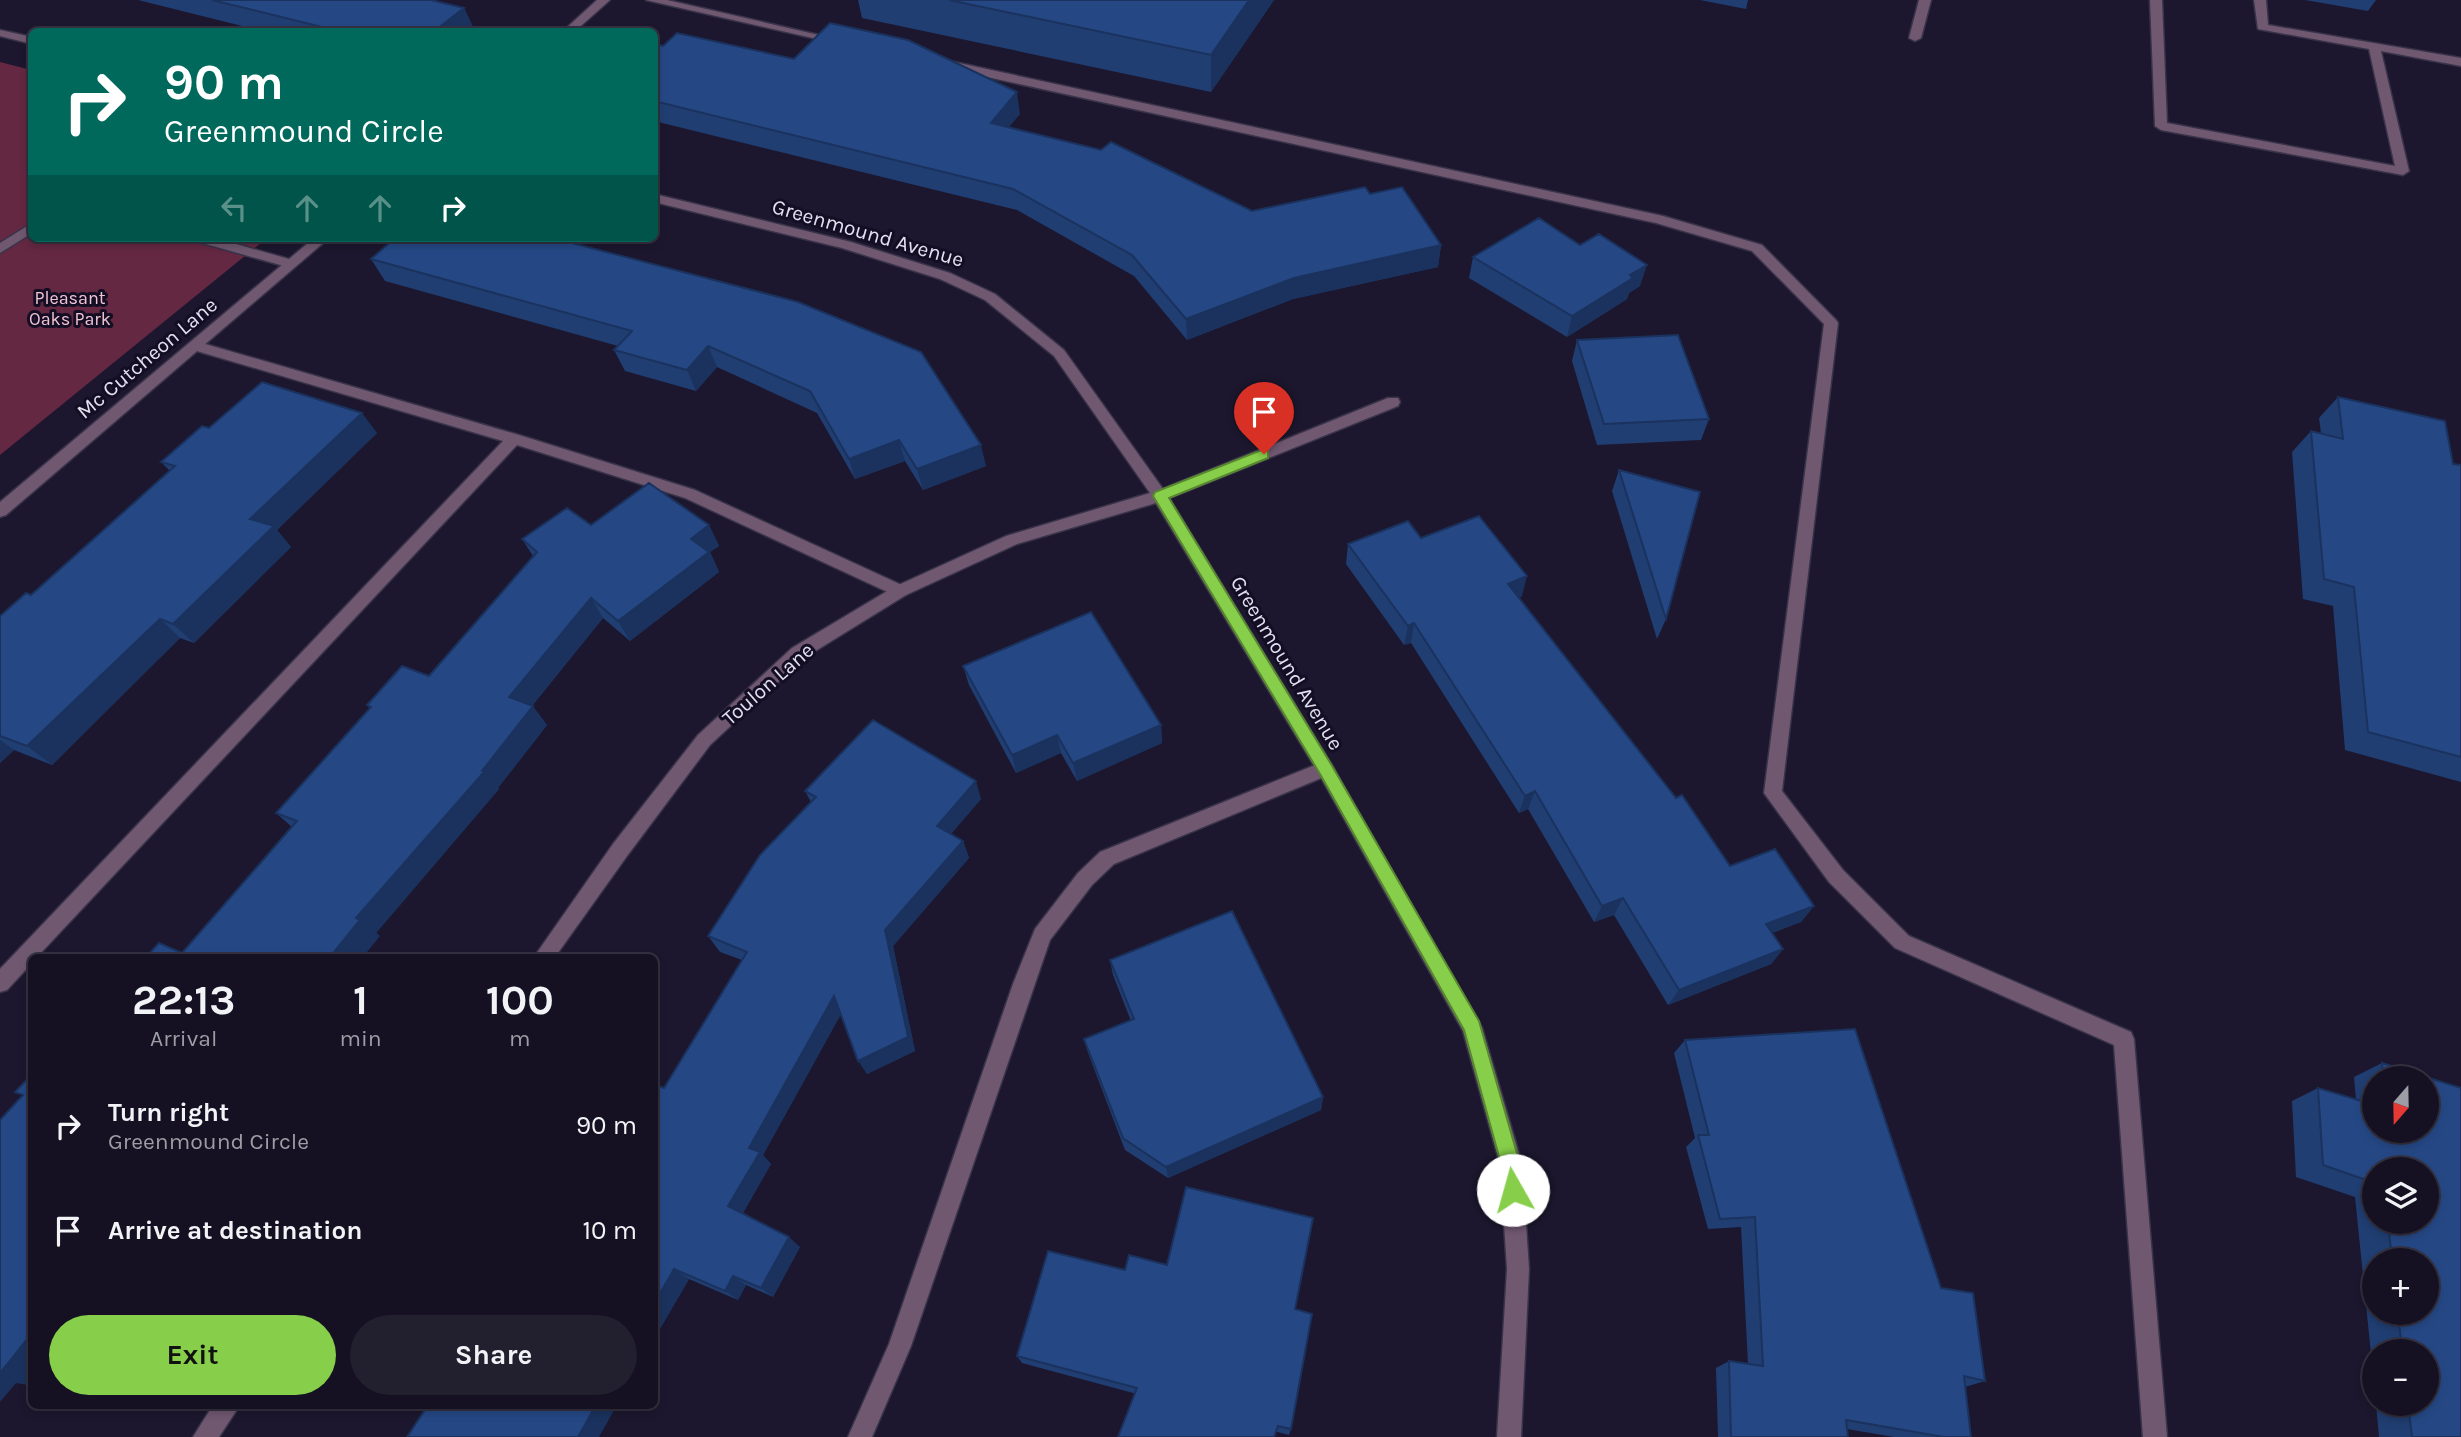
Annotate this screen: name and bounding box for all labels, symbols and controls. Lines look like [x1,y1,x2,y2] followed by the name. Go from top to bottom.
[164,54,284,111] text: 90 m
[49,56,140,147] icon: right
[164,113,444,150] text: Greenmound Circle
[215,189,253,227] icon: left
[288,189,326,227] icon: ahead
[361,189,399,227] icon: ahead
[434,189,472,227] icon: right
[769,194,967,272] street label: Greenmound Avenue
[29,287,111,330] park label: Pleasant Oaks Park
[72,292,222,424] street label: Mc Cutcheon Lane
[1234,382,1294,454] pin
[1245,393,1283,431] icon: arrive
[1226,572,1348,754] street label: Greenmound Avenue
[718,638,818,730] street label: Toulon Lane
[132,975,235,1025] text: 22:13
[353,975,368,1025] text: 1
[486,975,554,1025] text: 100
[150,1025,217,1052] text: Arrival
[339,1025,382,1052] text: min
[509,1025,531,1052] text: m
[2362,1066,2440,1143] north arrow
[2362,1066,2439,1416] map controls
[108,1097,229,1128] text: Turn right
[49,1107,87,1145] icon: right
[576,1110,637,1141] text: 90 m
[108,1128,309,1155] text: Greenmound Circle
[1476,1153,1550,1227] position arrow
[2362,1157,2439,1234] button: layers
[49,1212,87,1250] icon: arrive
[108,1215,362,1246] text: Arrive at destination
[582,1215,637,1246] text: 10 m
[2362,1248,2439,1325] button: +
[49,1315,336,1395] button: Exit
[350,1315,637,1395] button: Share
[2362,1339,2439,1416] button: −

